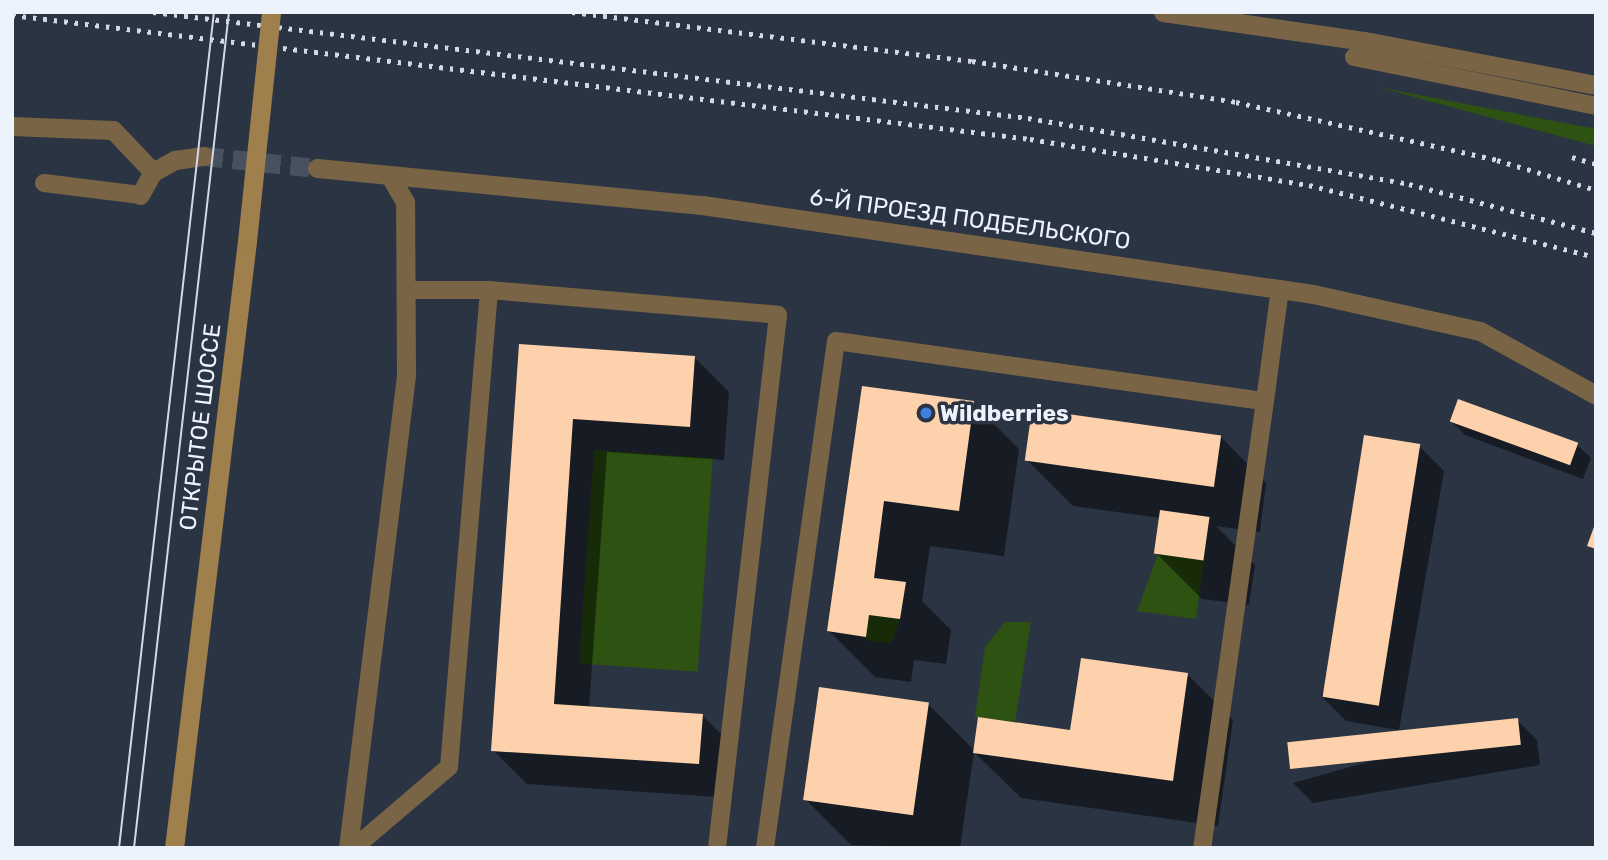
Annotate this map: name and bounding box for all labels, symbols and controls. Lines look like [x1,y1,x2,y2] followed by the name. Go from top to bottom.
[808,183,1132,255] street label: 6-Й ПРОЕЗД ПОДБЕЛЬСКОГО
[174,322,226,532] street label: ОТКРЫТОЕ ШОССЕ
[940,399,1069,427] place label: Wildberries
[918,405,934,421] marker: Wildberries

